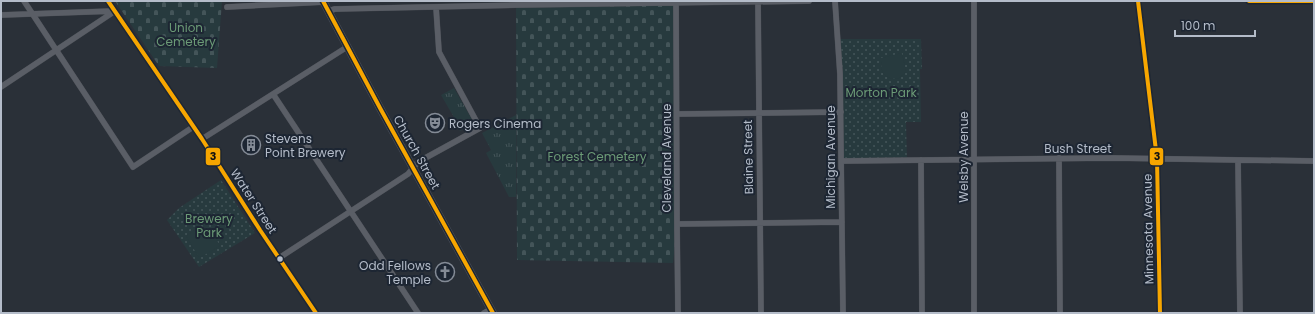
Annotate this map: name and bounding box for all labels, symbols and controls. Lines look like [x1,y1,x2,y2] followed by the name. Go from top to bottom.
[1175,12,1255,38] scale bar
[1181,17,1215,34] text: 100 m
[156,19,216,50] park label: Union Cemetery
[845,84,917,101] park label: Morton Park
[658,104,675,212] street label: Cleveland Avenue
[822,105,839,209] street label: Michigan Avenue
[955,111,972,203] street label: Welsby Avenue
[390,112,444,192] street label: Church Street
[424,112,446,134] theatre icon: Rogers Cinema
[449,115,541,132] place label: Rogers Cinema
[739,119,757,195] street label: Blaine Street
[265,130,346,161] place label: Stevens Point Brewery
[240,134,262,156] building icon: Stevens Point Brewery
[1044,140,1112,157] street label: Bush Street
[205,147,221,166] line badge: 3
[1149,147,1164,166] line badge: 3
[210,148,217,164] text: 3
[547,148,647,165] park label: Forest Cemetery
[1154,148,1161,164] text: 3
[227,165,281,237] street label: Water Street
[1139,173,1157,285] street label: Minnesota Avenue
[185,210,233,241] park label: Brewery Park
[275,254,285,264] unlabelled marker
[359,257,431,288] place label: Odd Fellows Temple
[434,261,456,283] church icon: Odd Fellows Temple

